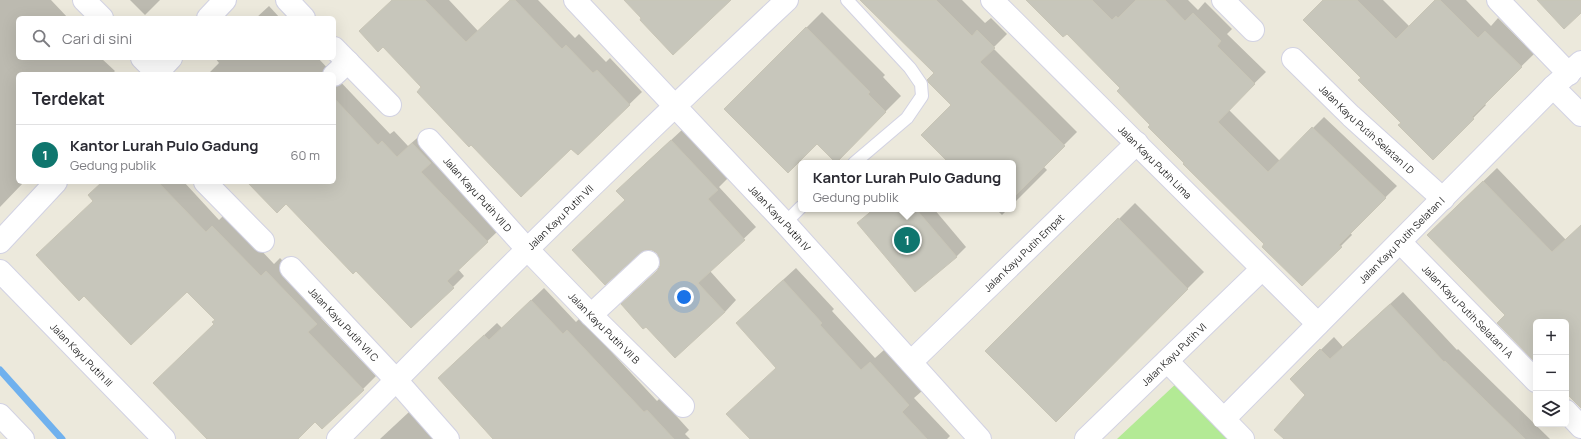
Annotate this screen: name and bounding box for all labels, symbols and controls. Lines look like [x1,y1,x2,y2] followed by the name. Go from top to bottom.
[16,16,336,60] search box
[30,27,52,49] icon: search
[62,28,132,49] text: Cari di sini
[1316,82,1418,177] street label: Jalan Kayu Putih Selatan I D
[32,87,105,110] text: Terdekat
[1115,123,1195,202] street label: Jalan Kayu Putih Lima
[70,135,259,156] text: Kantor Lurah Pulo Gadung
[42,146,48,164] text: 1
[290,146,320,164] text: 60 m
[440,154,515,235] street label: Jalan Kayu Putih VII D
[70,156,156,174] text: Gedung publik
[798,160,1016,212] popup
[813,167,1001,188] text: Kantor Lurah Pulo Gadung
[524,181,596,253] street label: Jalan Kayu Putih VII
[746,182,814,254] street label: Jalan Kayu Putih IV
[813,188,899,206] text: Gedung publik
[1355,194,1447,286] street label: Jalan Kayu Putih Selatan I
[981,211,1067,295] street label: Jalan Kayu Putih Empat
[894,225,920,255] pin: 1
[1419,262,1517,361] street label: Jalan Kayu Putih Selatan I A
[305,284,382,364] street label: Jalan Kayu Putih VII C
[674,287,694,307] your location
[566,289,643,367] street label: Jalan Kayu Putih VII B
[1533,319,1569,427] map controls
[1533,319,1569,355] button: +
[47,320,116,390] street label: Jalan Kayu Putih III
[1138,320,1209,389] street label: Jalan Kayu Putih VI
[1533,355,1569,391] button: −
[1533,391,1569,427] button: layers

